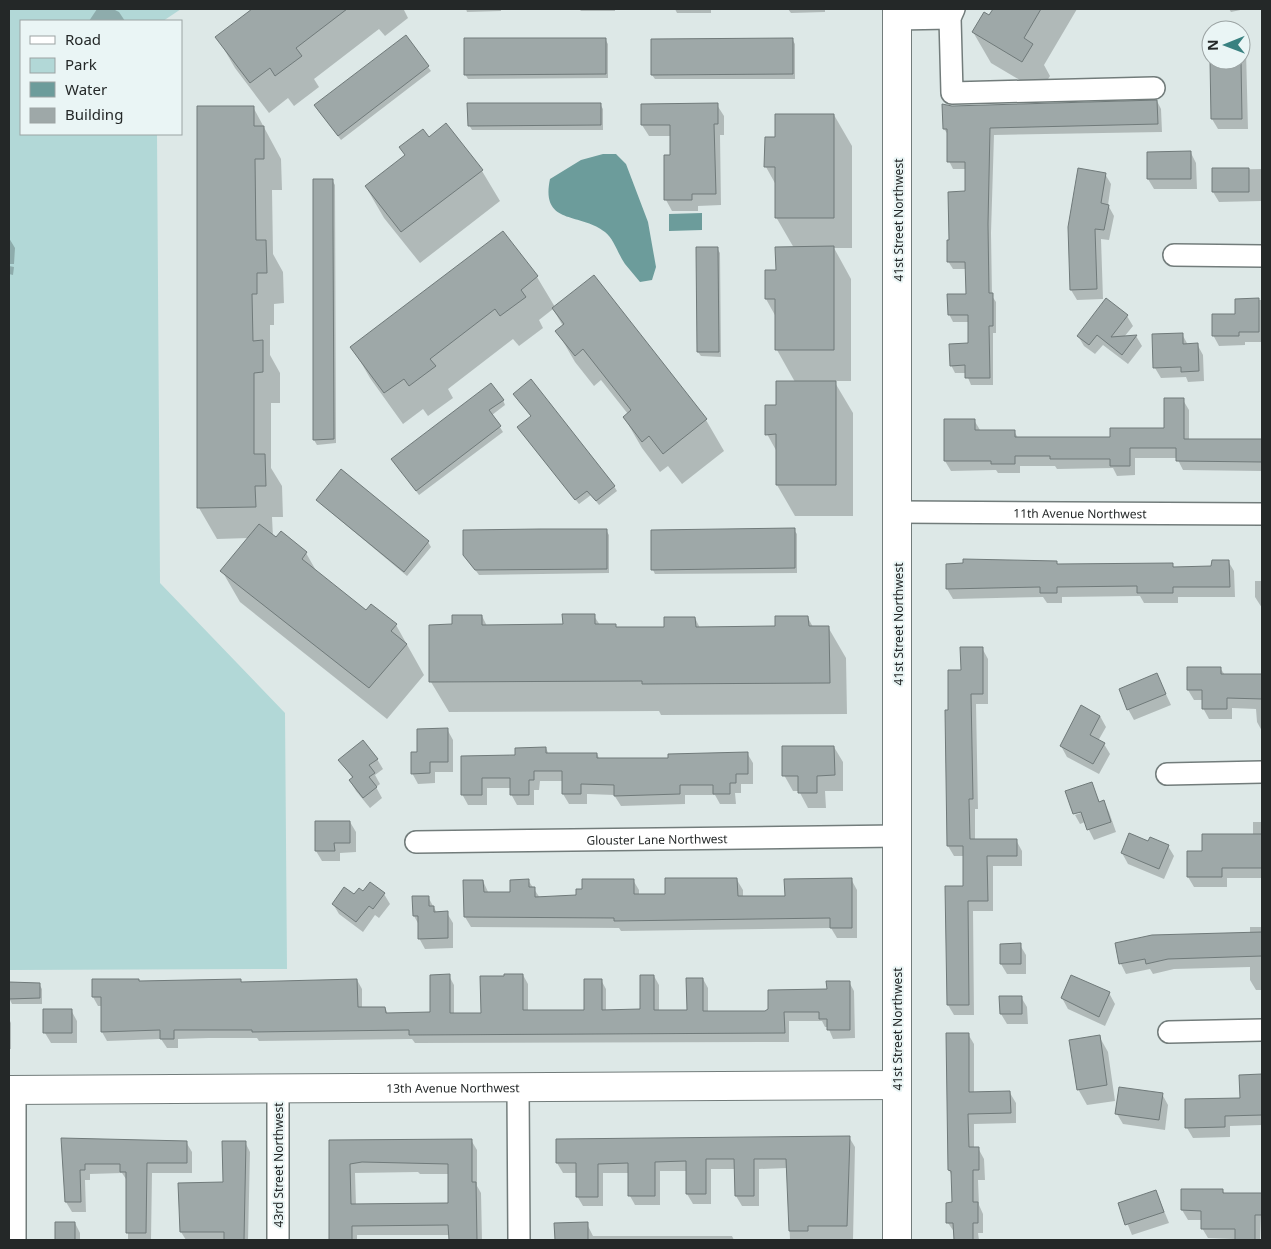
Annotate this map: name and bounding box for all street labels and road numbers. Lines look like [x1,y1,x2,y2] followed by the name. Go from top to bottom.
[890,158,907,281] street label: 41st Street Northwest
[1013,504,1147,522] street label: 11th Avenue Northwest
[890,562,907,685] street label: 41st Street Northwest
[586,830,728,848] street label: Glouster Lane Northwest
[889,967,906,1090] street label: 41st Street Northwest
[386,1079,520,1096] street label: 13th Avenue Northwest
[270,1102,287,1227] street label: 43rd Street Northwest

